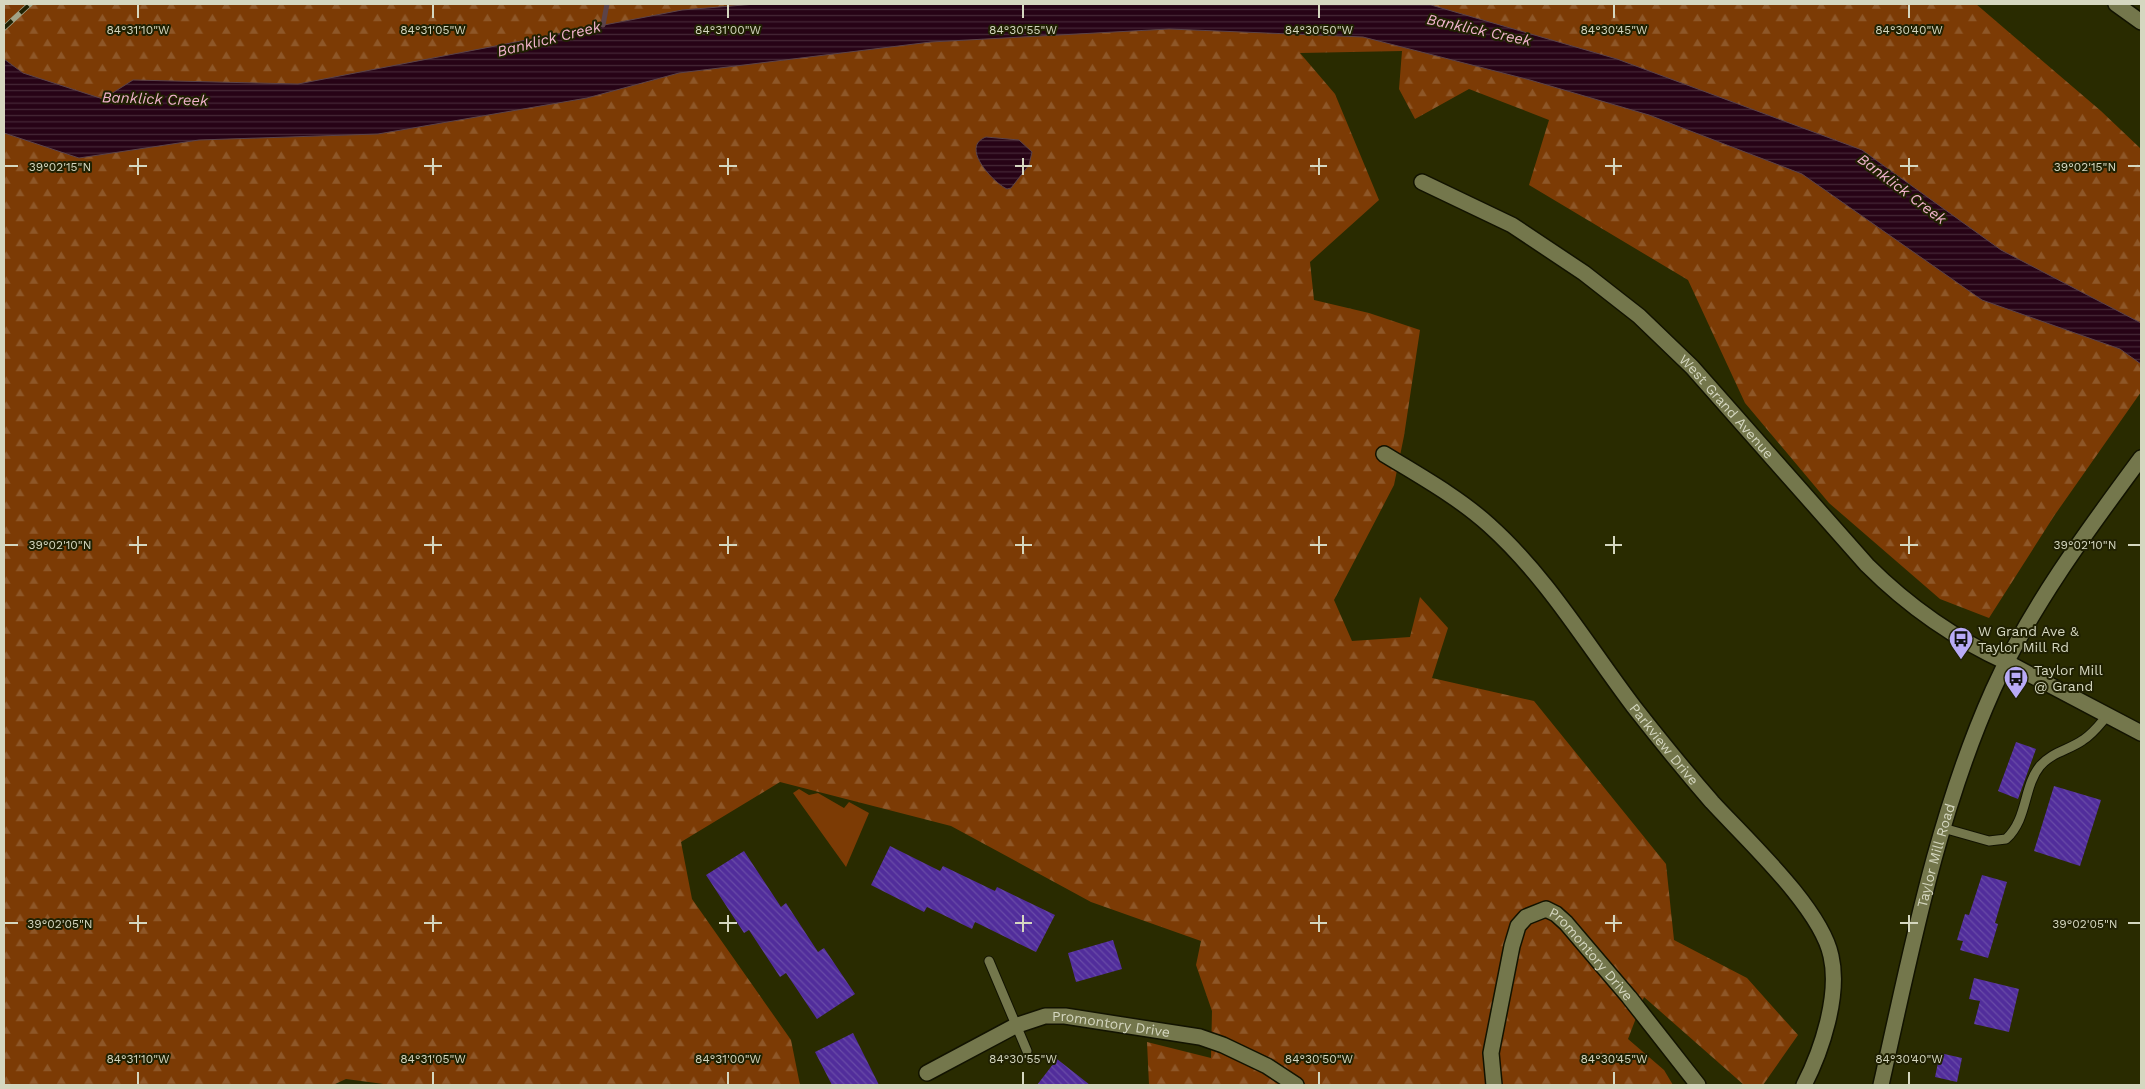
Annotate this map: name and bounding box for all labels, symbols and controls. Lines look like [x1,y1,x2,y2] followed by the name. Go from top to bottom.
[1425,10,1534,50] water label: Banklick Creek
[495,17,604,61] water label: Banklick Creek
[106,23,170,37] text: 84°31'10"W
[400,23,466,37] text: 84°31'05"W
[695,23,761,37] text: 84°31'00"W
[989,23,1057,37] text: 84°30'55"W
[1285,23,1354,37] text: 84°30'50"W
[1580,23,1648,37] text: 84°30'45"W
[1875,23,1943,37] text: 84°30'40"W
[102,88,209,110] water label: Banklick Creek
[1854,150,1951,229] water label: Banklick Creek
[29,160,91,174] text: 39°02'15"N
[2054,160,2116,174] text: 39°02'15"N
[1676,351,1777,462] street label: West Grand Avenue
[29,538,91,552] text: 39°02'10"N
[2054,538,2116,552] text: 39°02'10"N
[1978,623,2079,655] place label: W Grand Ave & Taylor Mill Rd
[1948,626,1974,660] bus stop icon: W Grand Ave & Taylor Mill Rd
[2034,662,2104,694] place label: Taylor Mill @ Grand
[2003,665,2029,699] bus stop icon: Taylor Mill @ Grand
[1626,700,1702,788] street label: Parkview Drive
[1914,801,1958,909] street label: Taylor Mill Road
[1547,904,1637,1004] street label: Promontory Drive
[27,917,93,931] text: 39°02'05"N
[2052,917,2118,931] text: 39°02'05"N
[1052,1008,1171,1040] street label: Promontory Drive
[106,1052,170,1066] text: 84°31'10"W
[400,1052,466,1066] text: 84°31'05"W
[695,1052,761,1066] text: 84°31'00"W
[989,1052,1057,1066] text: 84°30'55"W
[1285,1052,1354,1066] text: 84°30'50"W
[1580,1052,1648,1066] text: 84°30'45"W
[1875,1052,1943,1066] text: 84°30'40"W

